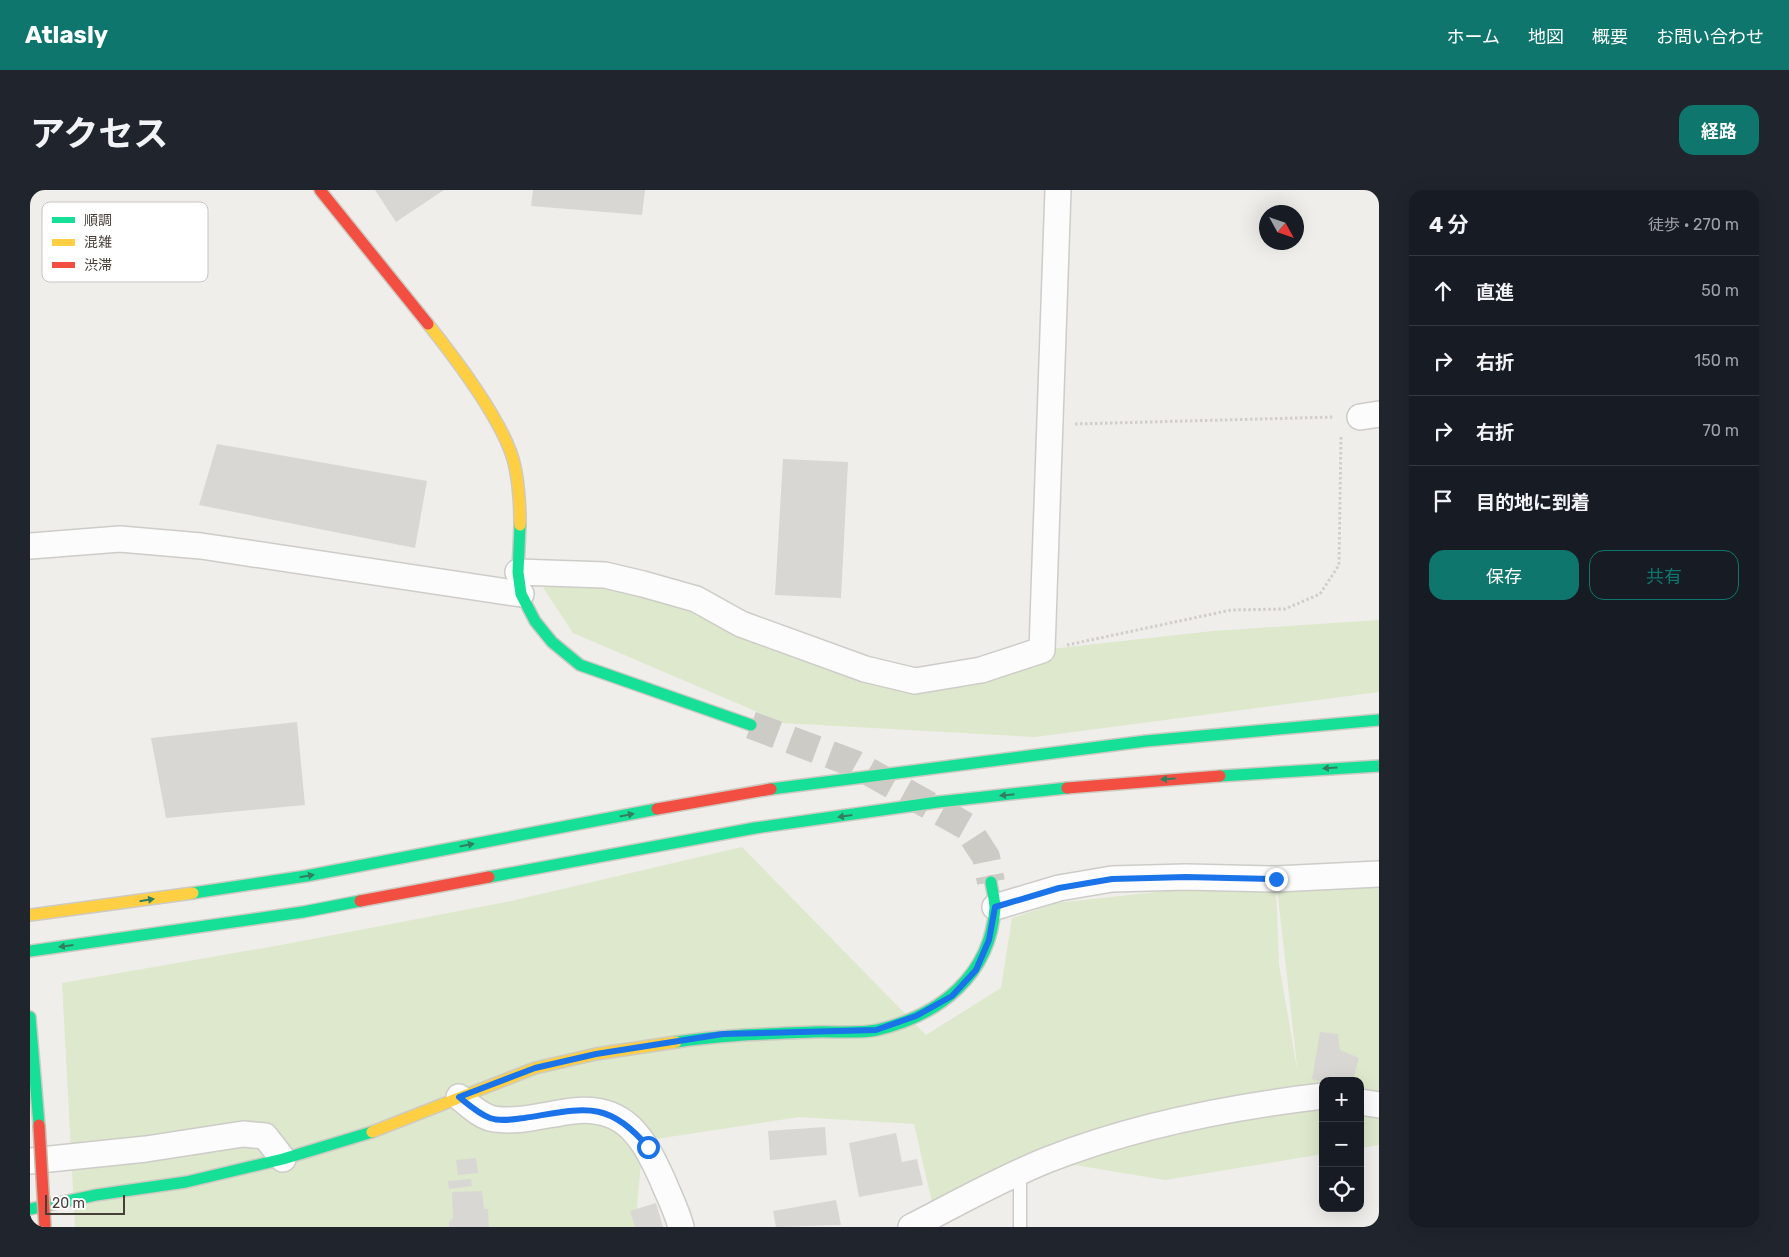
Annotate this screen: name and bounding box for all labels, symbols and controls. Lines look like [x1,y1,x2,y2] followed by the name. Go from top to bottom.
[25,21,108,49] text: Atlasly
[1447,26,1500,48] text: ホーム
[1528,26,1564,48] text: 地図
[1592,26,1628,48] text: 概要
[1656,26,1764,48] text: お問い合わせ
[1679,105,1759,155] button: 経路
[30,113,168,155] text: アクセス
[42,202,208,282] legend
[1259,205,1304,250] north arrow
[84,212,112,229] text: 順調
[1429,212,1469,237] text: 4 分
[1648,215,1739,234] text: 徒歩 · 270 m
[84,234,112,251] text: 混雑
[84,257,112,274] text: 渋滞
[1429,277,1457,305] icon: ahead
[1476,281,1514,304] text: 直進
[1701,281,1739,300] text: 50 m
[1429,347,1457,375] icon: right
[1476,351,1514,374] text: 右折
[1694,351,1739,370] text: 150 m
[1429,417,1457,445] icon: right
[1476,421,1514,444] text: 右折
[1702,421,1739,440] text: 70 m
[1429,487,1457,515] icon: arrive
[1476,491,1590,514] text: 目的地に到着
[1429,550,1579,600] button: 保存
[1589,550,1739,600] button: 共有
[1322,764,1338,772] one-way arrow
[1160,775,1176,783] one-way arrow
[998,791,1014,799] one-way arrow
[619,811,635,819] one-way arrow
[837,812,853,820] one-way arrow
[459,841,475,849] one-way arrow
[1265,868,1288,891] route end
[300,871,316,879] one-way arrow
[139,896,155,904] one-way arrow
[58,942,74,950] one-way arrow
[1319,1077,1364,1212] map controls
[1319,1077,1364,1122] button: +
[1319,1122,1364,1167] button: −
[637,1136,660,1159] route start
[1319,1167,1364,1212] button: locate
[45,1192,125,1215] scale bar
[52,1195,85,1212] text: 20 m

